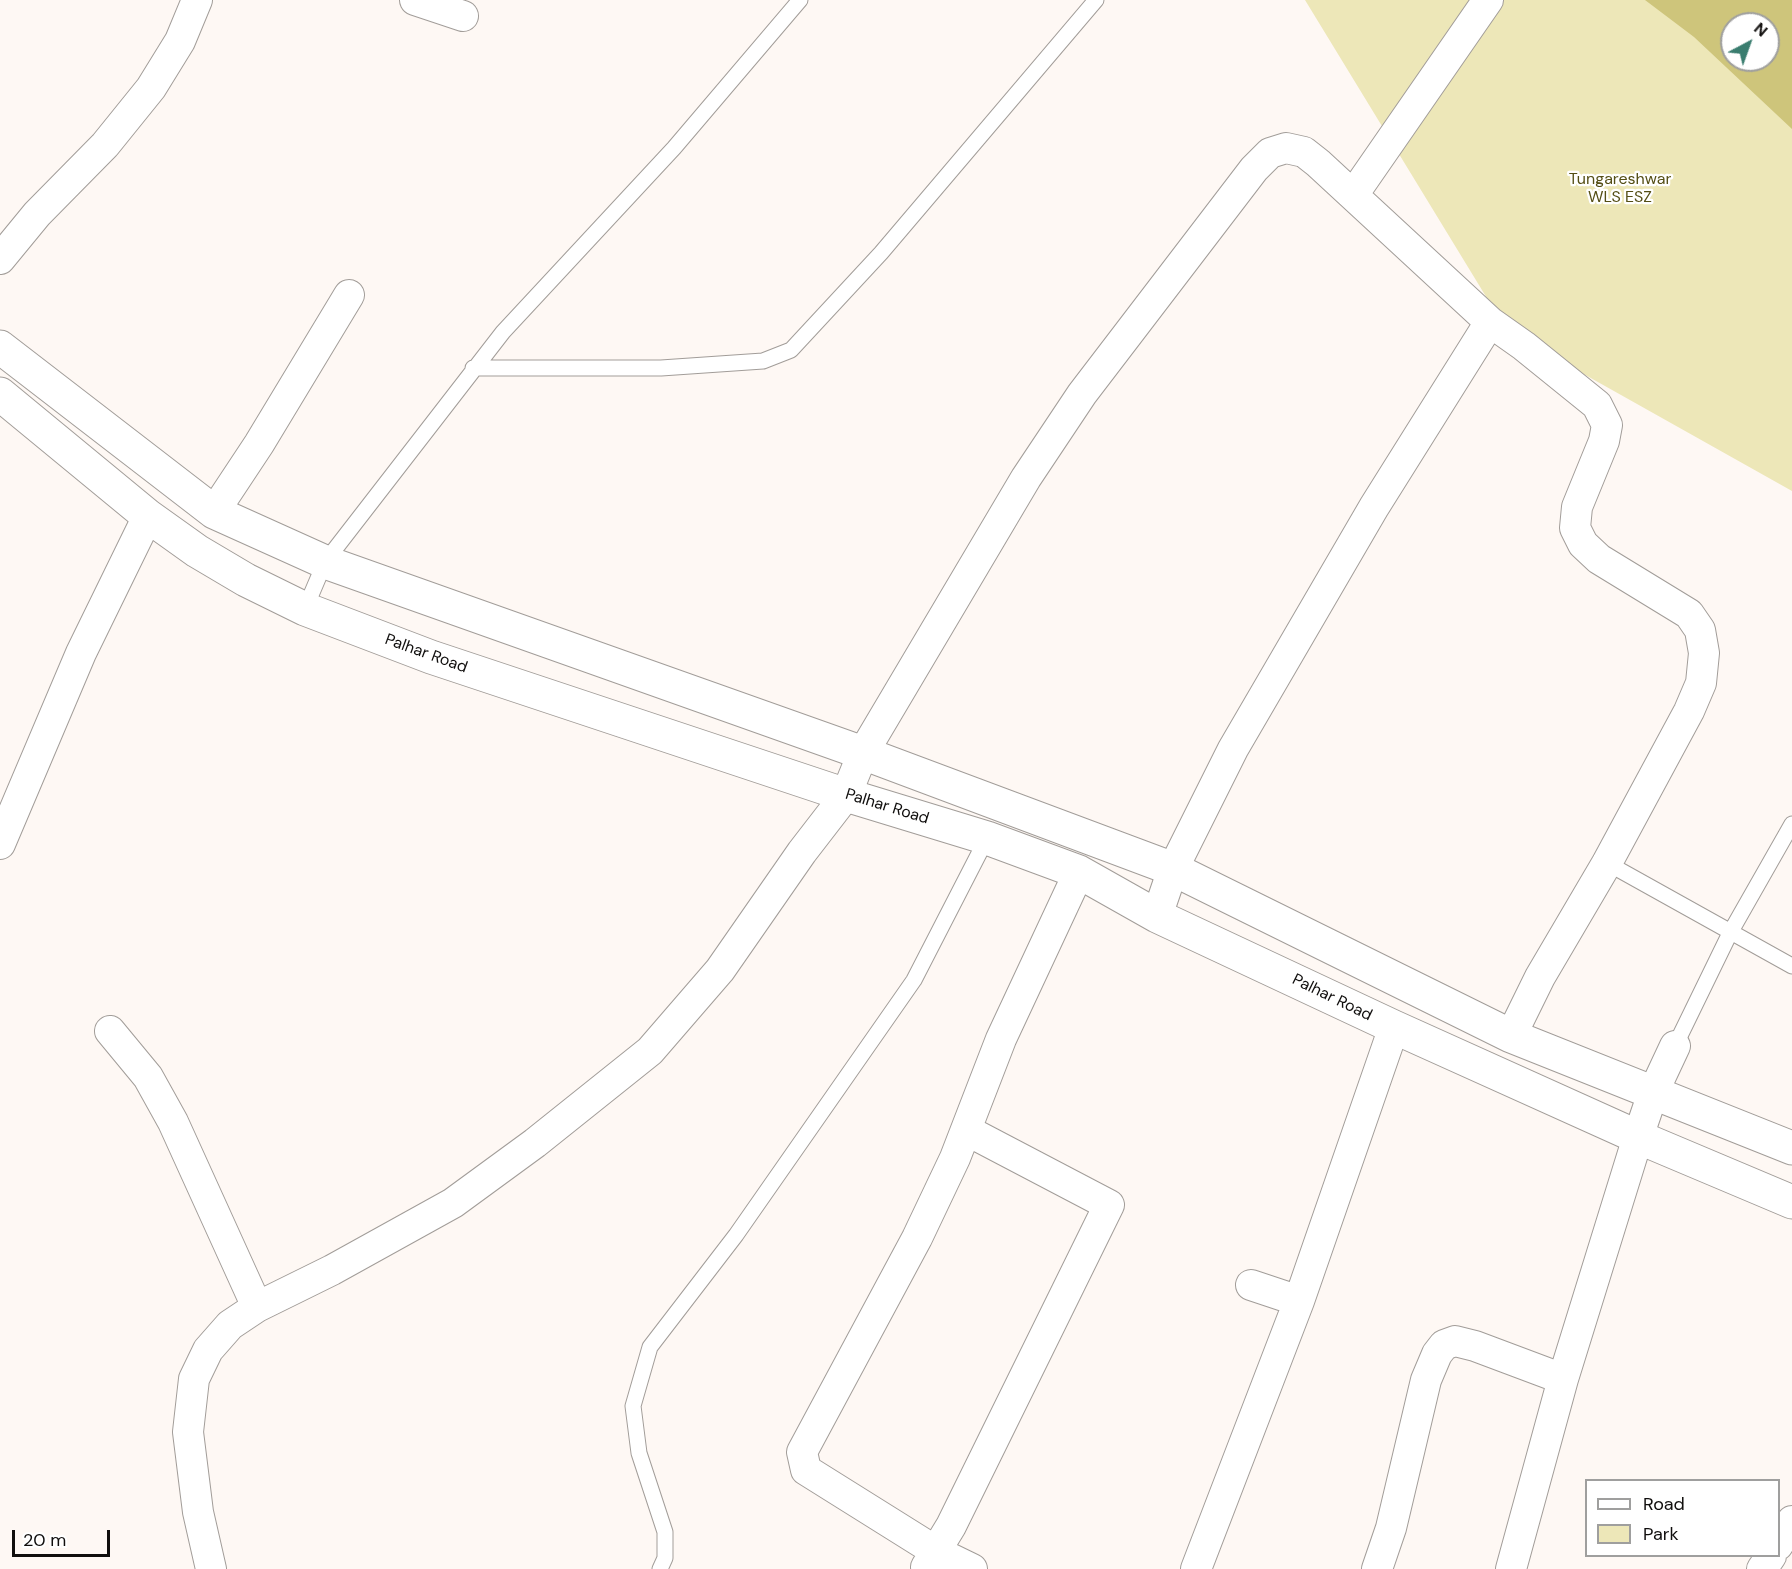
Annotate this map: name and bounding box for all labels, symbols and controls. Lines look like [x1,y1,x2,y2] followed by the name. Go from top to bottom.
[1720,12,1780,72] north arrow
[1750,18,1772,41] text: N
[1569,170,1671,208] park label: Tungareshwar WLS ESZ
[382,630,470,678] street label: Palhar Road
[843,785,931,829] street label: Palhar Road
[1289,970,1375,1026] street label: Palhar Road
[1585,1479,1780,1557] legend
[1643,1492,1685,1516] text: Road
[15,1518,112,1556] scale bar
[1643,1522,1679,1546] text: Park
[23,1528,66,1552] text: 20 m

